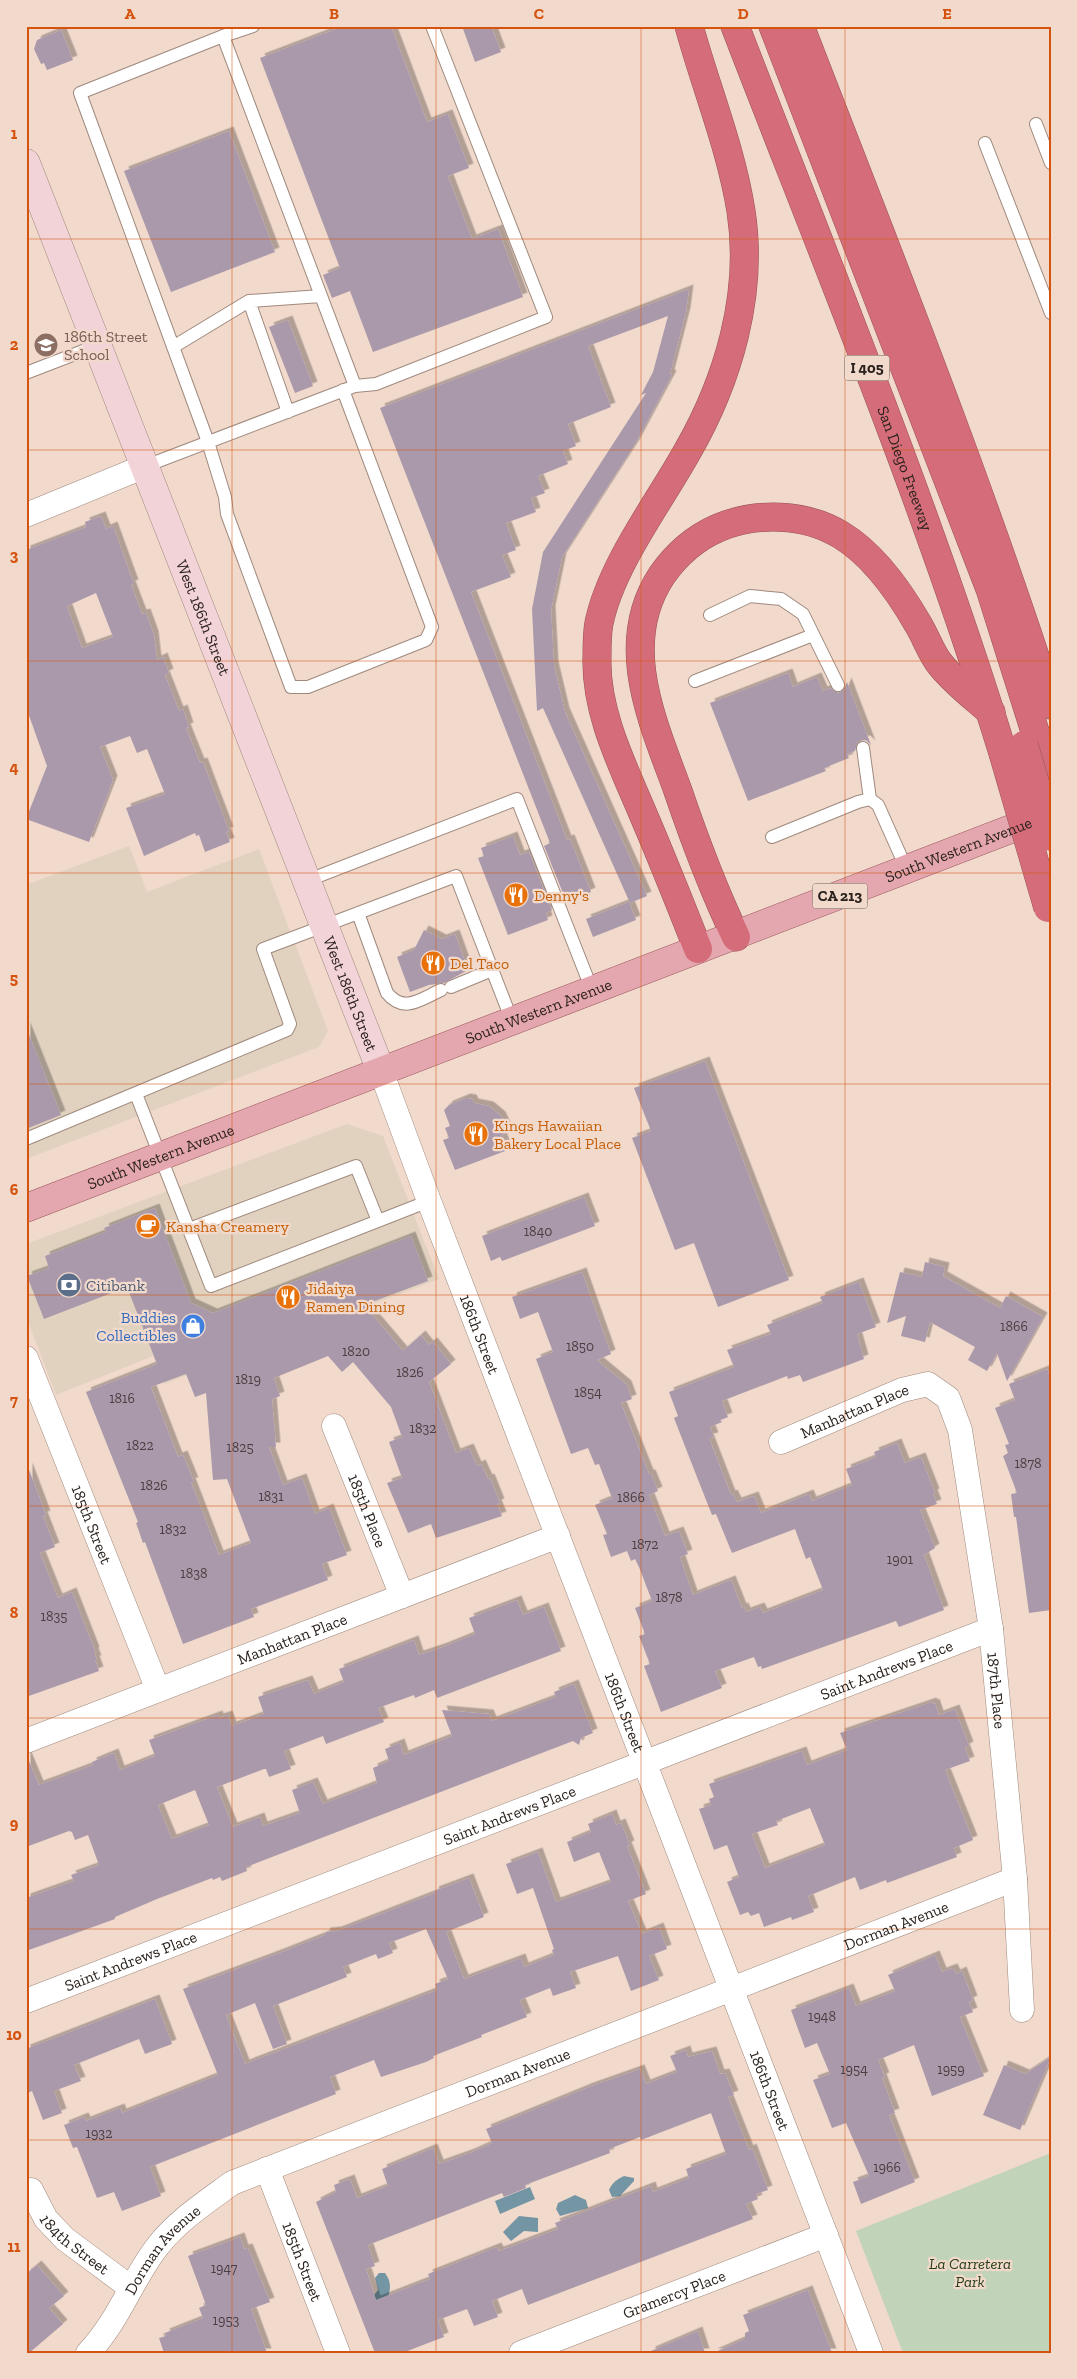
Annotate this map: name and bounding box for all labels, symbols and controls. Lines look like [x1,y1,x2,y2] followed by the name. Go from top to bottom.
[125,4,136,23] text: A
[329,4,339,23] text: B
[534,4,544,23] text: C
[737,4,749,23] text: D
[942,4,952,23] text: E
[11,124,18,143] text: 1
[64,327,148,364] place label: 186th Street School
[33,332,59,358] school or university icon: 186th Street School
[10,335,19,354] text: 2
[844,356,890,380] road number: I 405
[874,403,937,534] street label: San Diego Freeway
[10,546,19,565] text: 3
[173,557,235,678] street label: West 186th Street
[9,758,19,777] text: 4
[882,812,1034,886] street label: South Western Avenue
[503,882,529,908] restaurant icon: Denny's
[812,884,868,908] road number: CA 213
[534,886,589,905] place label: Denny's
[320,933,382,1054] street label: West 186th Street
[420,950,446,976] restaurant icon: Del Taco
[450,954,509,973] place label: Del Taco
[10,969,18,988] text: 5
[462,974,614,1048] street label: South Western Avenue
[494,1116,621,1153] place label: Kings Hawaiian Bakery Local Place
[84,1119,236,1193] street label: South Western Avenue
[463,1121,489,1147] restaurant icon: Kings Hawaiian Bakery Local Place
[10,1180,19,1199] text: 6
[135,1213,161,1239] cafe icon: Kansha Creamery
[166,1217,290,1236] place label: Kansha Creamery
[524,1223,552,1240] house number: 1840
[56,1272,82,1298] bank icon: Citibank
[86,1276,146,1295] place label: Citibank
[306,1279,405,1316] place label: Jidaiya Ramen Dining
[275,1284,301,1310] restaurant icon: Jidaiya Ramen Dining
[456,1291,504,1377] street label: 186th Street
[96,1308,176,1345] place label: Buddies Collectibles
[180,1313,206,1339] shop icon: Buddies Collectibles
[1000,1318,1028,1335] house number: 1866
[566,1338,594,1355] house number: 1850
[342,1343,370,1360] house number: 1820
[396,1364,424,1381] house number: 1826
[235,1371,261,1388] house number: 1819
[797,1379,910,1442] street label: Manhattan Place
[574,1384,602,1401] house number: 1854
[109,1390,135,1407] house number: 1816
[10,1391,18,1410] text: 7
[410,1420,436,1437] house number: 1832
[126,1437,154,1454] house number: 1822
[226,1439,254,1456] house number: 1825
[1014,1455,1042,1472] house number: 1878
[345,1471,391,1550] street label: 185th Place
[140,1477,168,1494] house number: 1826
[68,1482,116,1567] street label: 185th Street
[258,1488,284,1505] house number: 1831
[617,1489,645,1506] house number: 1866
[160,1521,186,1538] house number: 1832
[632,1536,658,1553] house number: 1872
[887,1551,914,1568] house number: 1901
[180,1565,208,1582] house number: 1838
[655,1589,683,1606] house number: 1878
[10,1603,19,1622] text: 8
[41,1608,67,1625] house number: 1835
[234,1609,350,1668] street label: Manhattan Place
[817,1635,955,1703] street label: Saint Andrews Place
[984,1651,1010,1729] street label: 187th Place
[601,1670,649,1755] street label: 186th Street
[440,1781,578,1849] street label: Saint Andrews Place
[10,1814,19,1833] text: 9
[841,1896,951,1954] street label: Dorman Avenue
[62,1927,199,1995] street label: Saint Andrews Place
[808,2008,836,2025] house number: 1948
[6,2025,22,2044] text: 10
[462,2043,573,2101] street label: Dorman Avenue
[746,2048,794,2133] street label: 186th Street
[840,2061,868,2078] house number: 1954
[937,2061,965,2078] house number: 1959
[86,2125,112,2142] house number: 1932
[873,2159,901,2176] house number: 1966
[120,2200,204,2298] street label: Dorman Avenue
[36,2211,113,2278] street label: 184th Street
[279,2219,327,2304] street label: 185th Street
[8,2237,21,2256] text: 11
[929,2254,1011,2291] park label: La Carretera Park
[211,2260,238,2277] house number: 1947
[620,2265,728,2322] street label: Gramercy Place
[213,2312,240,2329] house number: 1953

